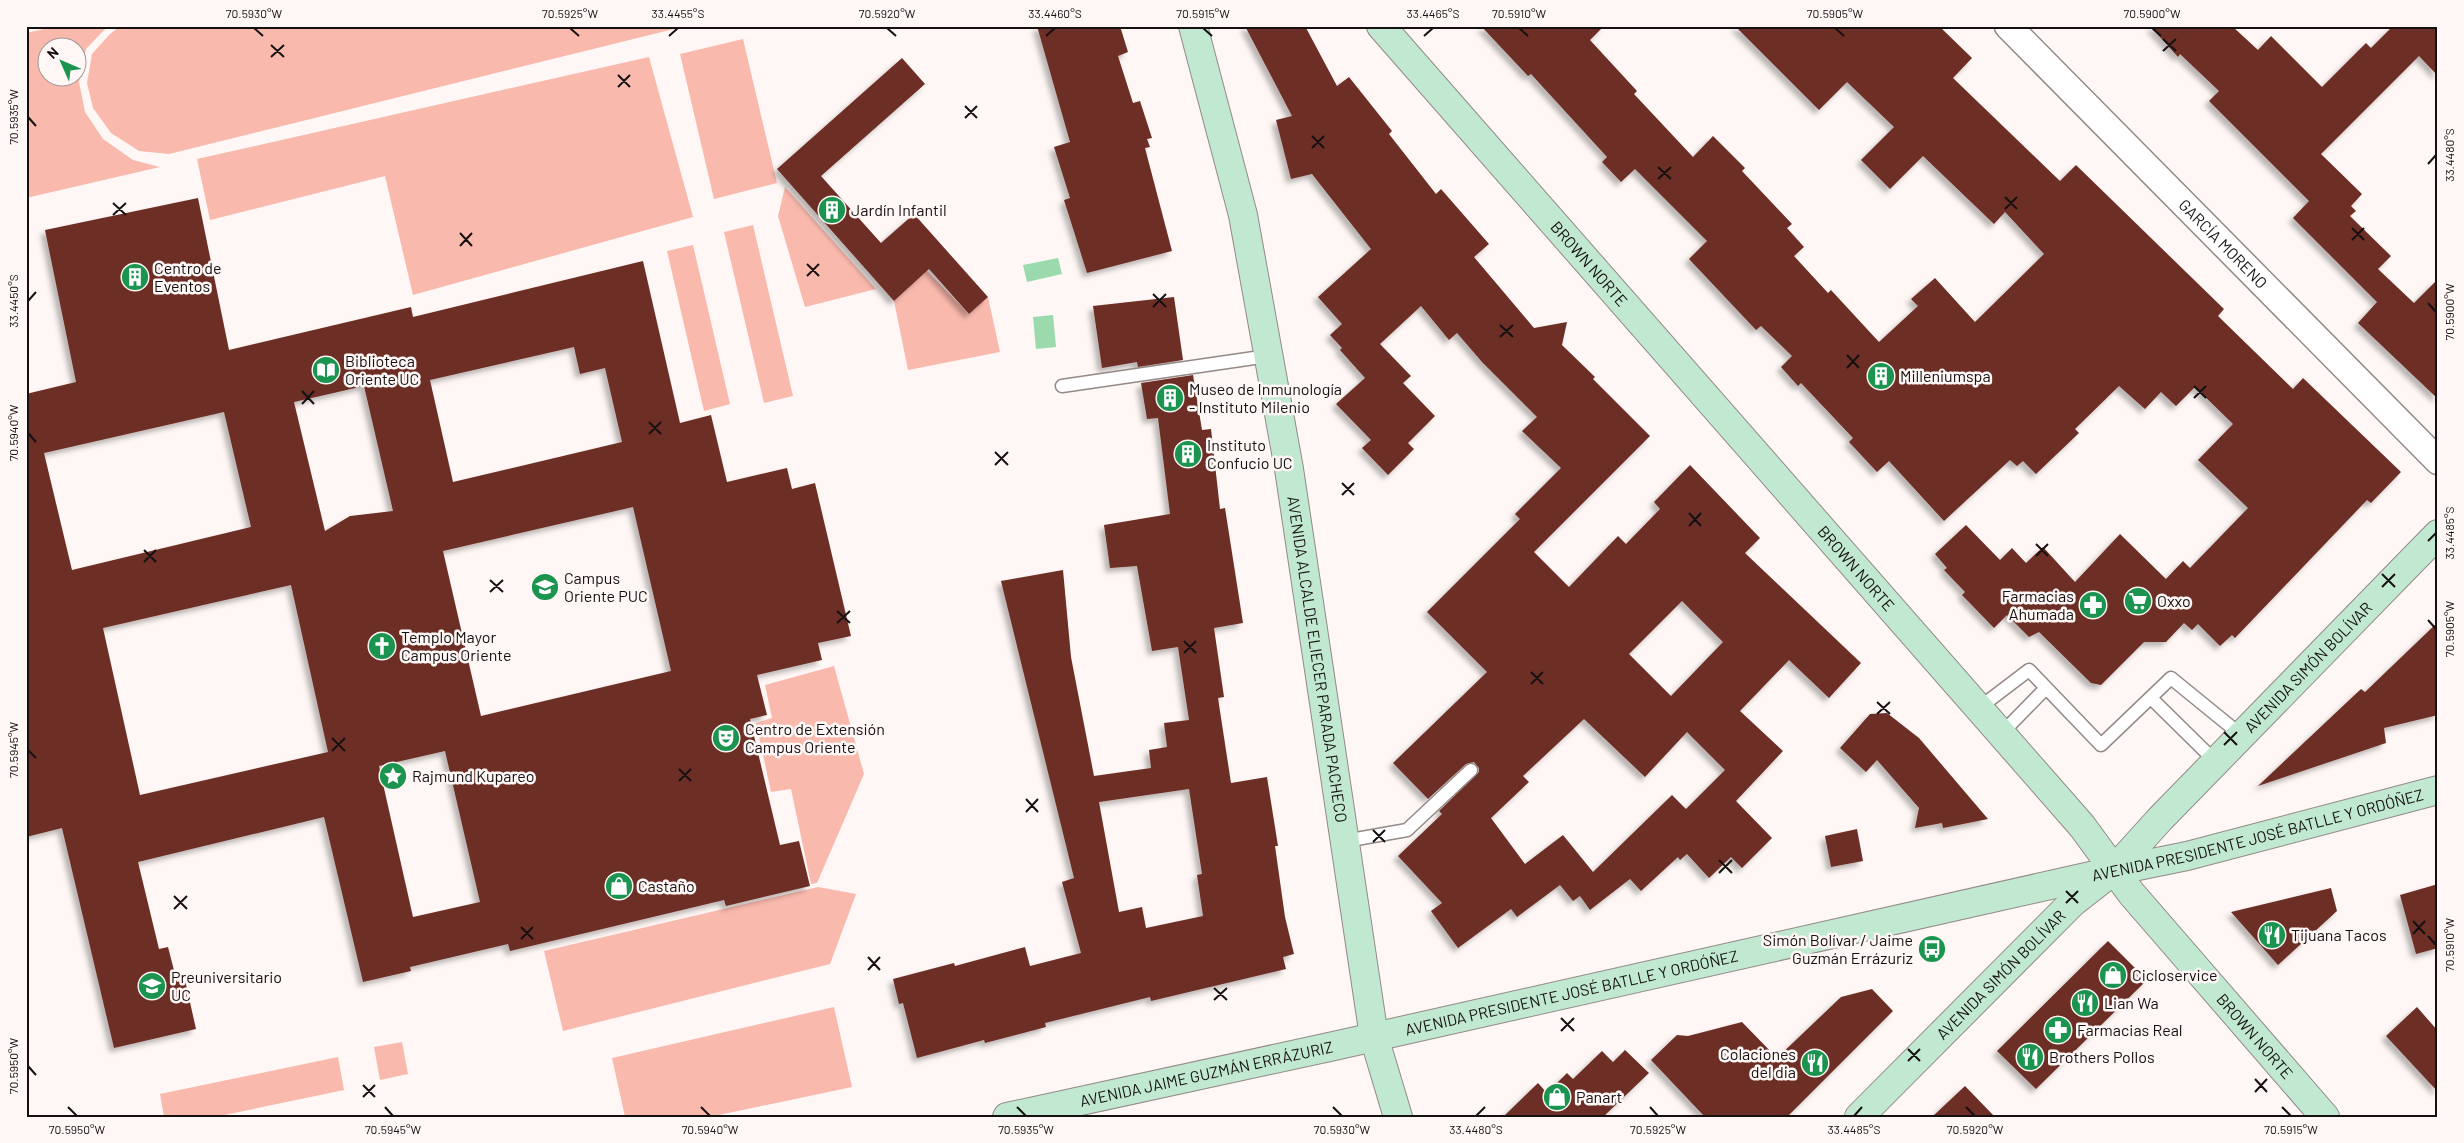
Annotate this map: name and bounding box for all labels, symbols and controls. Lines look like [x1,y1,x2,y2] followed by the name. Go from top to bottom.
[226,6,283,20] text: 70.5930°W
[542,6,598,20] text: 70.5925°W
[652,6,704,20] text: 33.4455°S
[859,6,916,20] text: 70.5920°W
[1028,6,1082,20] text: 33.4460°S
[1176,6,1230,20] text: 70.5915°W
[1407,6,1459,20] text: 33.4465°S
[1492,6,1546,20] text: 70.5910°W
[1807,6,1864,20] text: 70.5905°W
[2124,6,2181,20] text: 70.5900°W
[38,38,88,88] north arrow
[43,43,62,62] text: N
[6,89,20,145] text: 70.5935°W
[2442,128,2456,182] text: 33.4480°S
[817,195,847,225] building icon: Jardín Infantil
[2175,195,2272,292] street label: GARCÍA MORENO
[851,200,947,219] place label: Jardín Infantil
[1547,217,1632,310] street label: BROWN NORTE
[154,258,222,295] place label: Centro de Eventos
[120,262,150,292] building icon: Centro de Eventos
[6,274,20,328] text: 33.4450°S
[2442,283,2456,340] text: 70.5900°W
[345,351,419,388] place label: Biblioteca Oriente UC
[311,355,341,385] library icon: Biblioteca Oriente UC
[1866,361,1896,391] building icon: Milleniumspa
[1900,366,1991,385] place label: Milleniumspa
[1189,379,1342,416] place label: Museo de Inmunología - Instituto Milenio
[1155,383,1185,413] building icon: Museo de Inmunología - Instituto Milenio
[6,404,20,461] text: 70.5940°W
[1207,435,1293,472] place label: Instituto Confucio UC
[1173,439,1203,469] building icon: Instituto Confucio UC
[1284,495,1352,824] street label: AVENIDA ALCALDE ELIECER PARADA PACHECO
[2442,507,2456,559] text: 33.4485°S
[1814,521,1899,614] street label: BROWN NORTE
[564,568,648,605] place label: Campus Oriente PUC
[530,572,560,602] school or university icon: Campus Oriente PUC
[2002,586,2074,623] place label: Farmacias Ahumada
[2123,586,2153,616] supermarket icon: Oxxo
[2078,590,2108,620] pharmacy icon: Farmacias Ahumada
[2157,591,2191,610] place label: Oxxo
[2240,598,2376,736] street label: AVENIDA SIMÓN BOLÍVAR
[2442,600,2456,657] text: 70.5905°W
[401,627,511,664] place label: Templo Mayor Campus Oriente
[367,631,397,661] church icon: Templo Mayor Campus Oriente
[745,719,885,756] place label: Centro de Extensión Campus Oriente
[6,721,20,778] text: 70.5945°W
[711,723,741,753] theatre icon: Centro de Extensión Campus Oriente
[378,761,408,791] place icon: Rajmund Kupareo
[412,766,535,785] place label: Rajmund Kupareo
[2090,784,2425,884] street label: AVENIDA PRESIDENTE JOSÉ BATLLE Y ORDÓÑEZ
[604,871,634,901] shop icon: Castaño
[638,876,695,895] place label: Castaño
[1932,905,2069,1043] street label: AVENIDA SIMÓN BOLÍVAR
[2442,918,2456,972] text: 70.5910°W
[2257,920,2287,950] restaurant icon: Tijuana Tacos
[2291,925,2387,944] place label: Tijuana Tacos
[1763,930,1913,967] place label: Simón Bolívar / Jaime Guzmán Errázuriz
[1917,934,1947,964] bus stop icon: Simón Bolívar / Jaime Guzmán Errázuriz
[1403,946,1740,1039] street label: AVENIDA PRESIDENTE JOSÉ BATLLE Y ORDÓÑEZ
[2098,960,2128,990] shop icon: Cicloservice
[2132,965,2218,984] place label: Cicloservice
[171,967,282,1004] place label: Preuniversitario UC
[137,971,167,1001] school or university icon: Preuniversitario UC
[2070,988,2100,1018] restaurant icon: Lian Wa
[2213,989,2297,1082] street label: BROWN NORTE
[2104,993,2159,1012] place label: Lian Wa
[2043,1015,2073,1045] pharmacy icon: Farmacias Real
[2077,1020,2183,1039] place label: Farmacias Real
[6,1037,20,1094] text: 70.5950°W
[1078,1037,1335,1110] street label: AVENIDA JAIME GUZMÁN ERRÁZURIZ
[2015,1042,2045,1072] restaurant icon: Brothers Pollos
[1720,1044,1796,1081] place label: Colaciones del dia
[2049,1047,2155,1066] place label: Brothers Pollos
[1800,1048,1830,1078] restaurant icon: Colaciones del dia
[1542,1082,1572,1112] shop icon: Panart
[1576,1087,1622,1106] place label: Panart
[49,1122,106,1136] text: 70.5950°W
[365,1122,422,1136] text: 70.5945°W
[682,1122,739,1136] text: 70.5940°W
[998,1122,1054,1136] text: 70.5935°W
[1314,1122,1371,1136] text: 70.5930°W
[1449,1122,1503,1136] text: 33.4480°S
[1630,1122,1686,1136] text: 70.5925°W
[1828,1122,1880,1136] text: 33.4485°S
[1947,1122,2004,1136] text: 70.5920°W
[2264,1122,2318,1136] text: 70.5915°W

